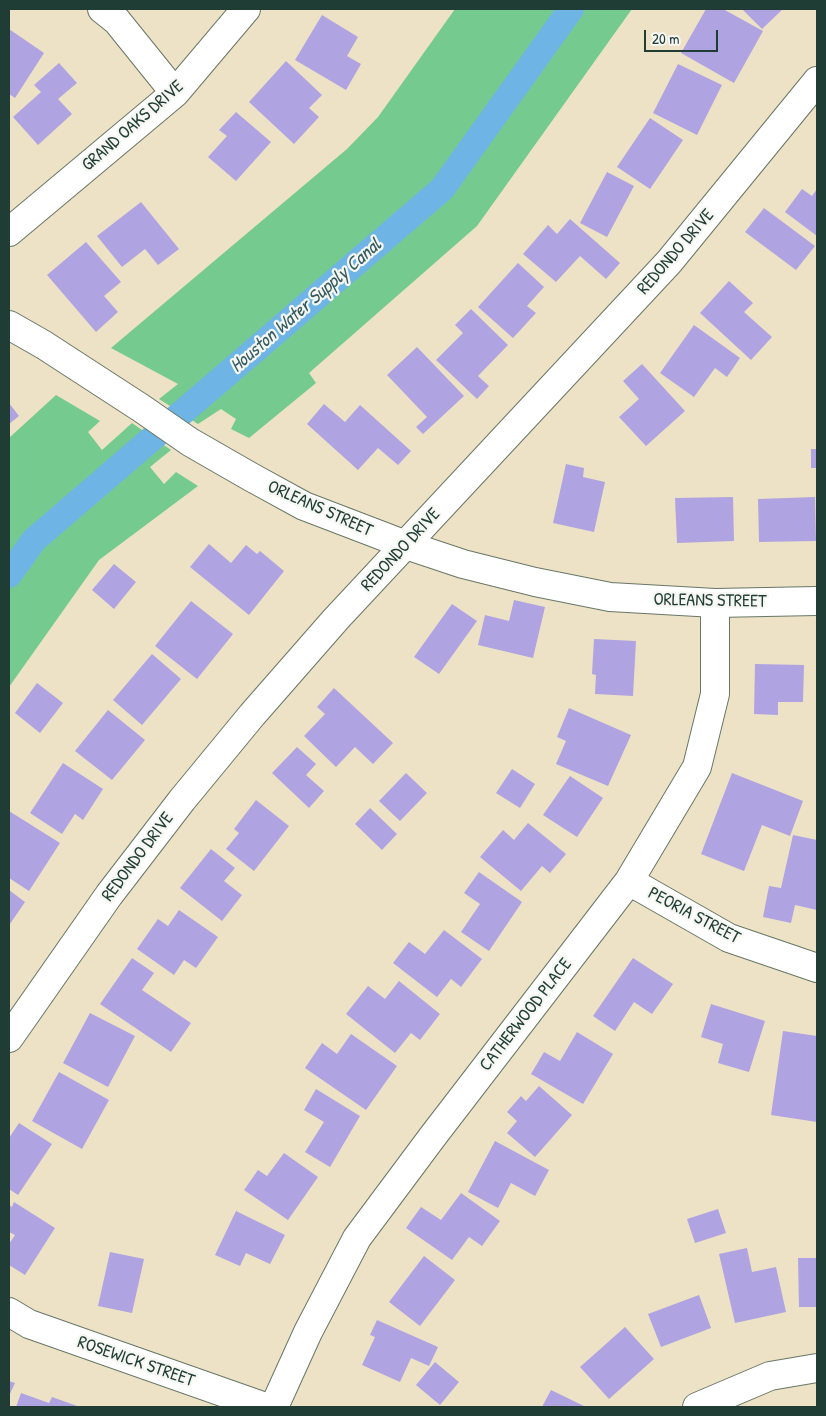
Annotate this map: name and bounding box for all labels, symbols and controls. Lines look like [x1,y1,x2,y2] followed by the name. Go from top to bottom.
[646,20,720,52] scale bar
[652,28,679,49] text: 20 m
[78,76,188,176] street label: GRAND OAKS DRIVE
[633,205,719,299] street label: REDONDO DRIVE
[226,234,386,378] water label: Houston Water Supply Canal
[264,476,376,542] street label: ORLEANS STREET
[357,504,445,596] street label: REDONDO DRIVE
[653,589,767,613] street label: ORLEANS STREET
[97,808,179,906] street label: REDONDO DRIVE
[644,883,744,949] street label: PEORIA STREET
[475,954,577,1076] street label: CATHERWOOD PLACE
[75,1332,197,1392] street label: ROSEWICK STREET

